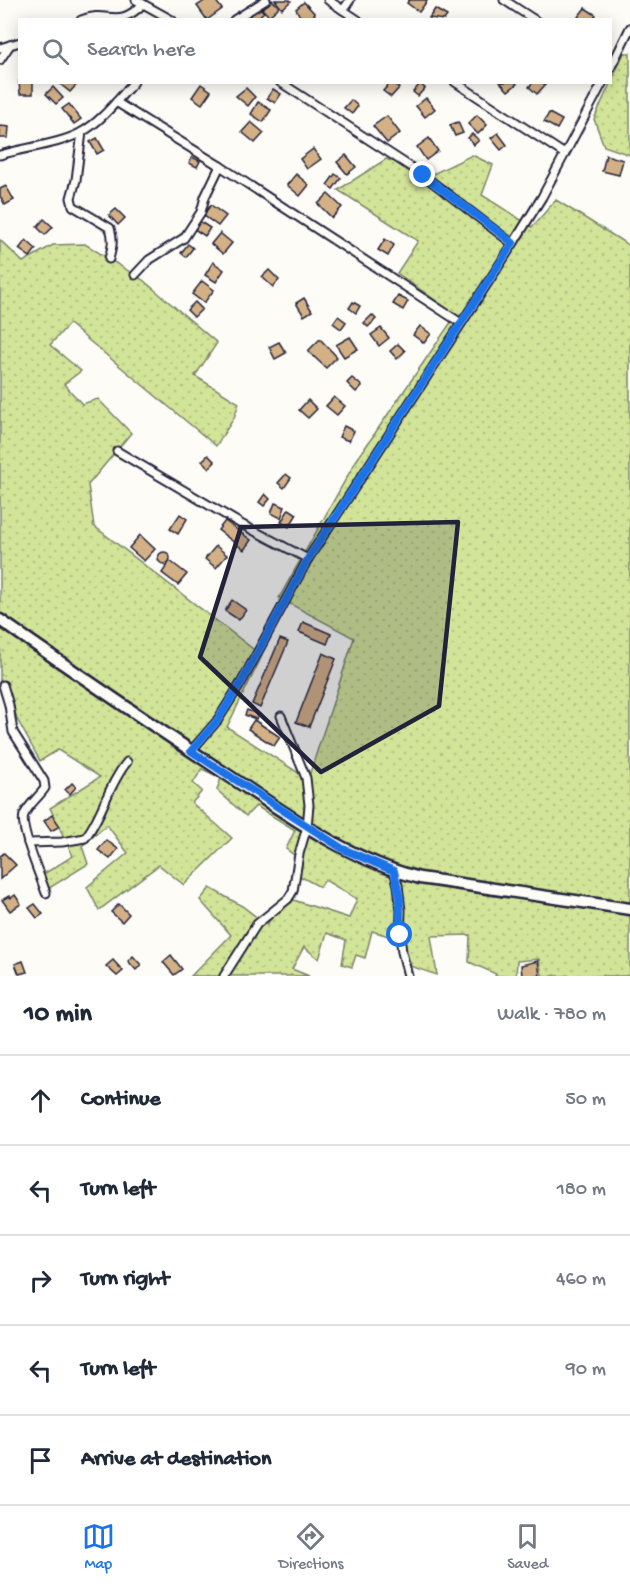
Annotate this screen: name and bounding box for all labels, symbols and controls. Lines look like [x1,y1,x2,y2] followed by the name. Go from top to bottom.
[18,18,612,84] search box
[39,35,72,68] icon: search
[87,38,195,64] text: Search here
[409,161,435,187] route end
[386,921,412,947] route start
[24,1000,92,1031] text: 10 min
[497,1004,606,1027] text: Walk · 780 m
[24,1084,57,1117] icon: ahead
[81,1087,161,1113] text: Continue
[565,1089,606,1112] text: 50 m
[24,1174,57,1207] icon: left
[81,1177,155,1203] text: Turn left
[557,1179,606,1202] text: 180 m
[24,1264,57,1297] icon: right
[81,1267,169,1293] text: Turn right
[556,1269,606,1292] text: 460 m
[24,1354,57,1387] icon: left
[81,1357,155,1383] text: Turn left
[566,1359,606,1382] text: 90 m
[24,1444,57,1477] icon: arrive
[81,1447,271,1473] text: Arrive at destination
[82,1520,115,1575] tab: Map
[278,1520,344,1575] tab: Directions
[507,1520,548,1575] tab: Saved

